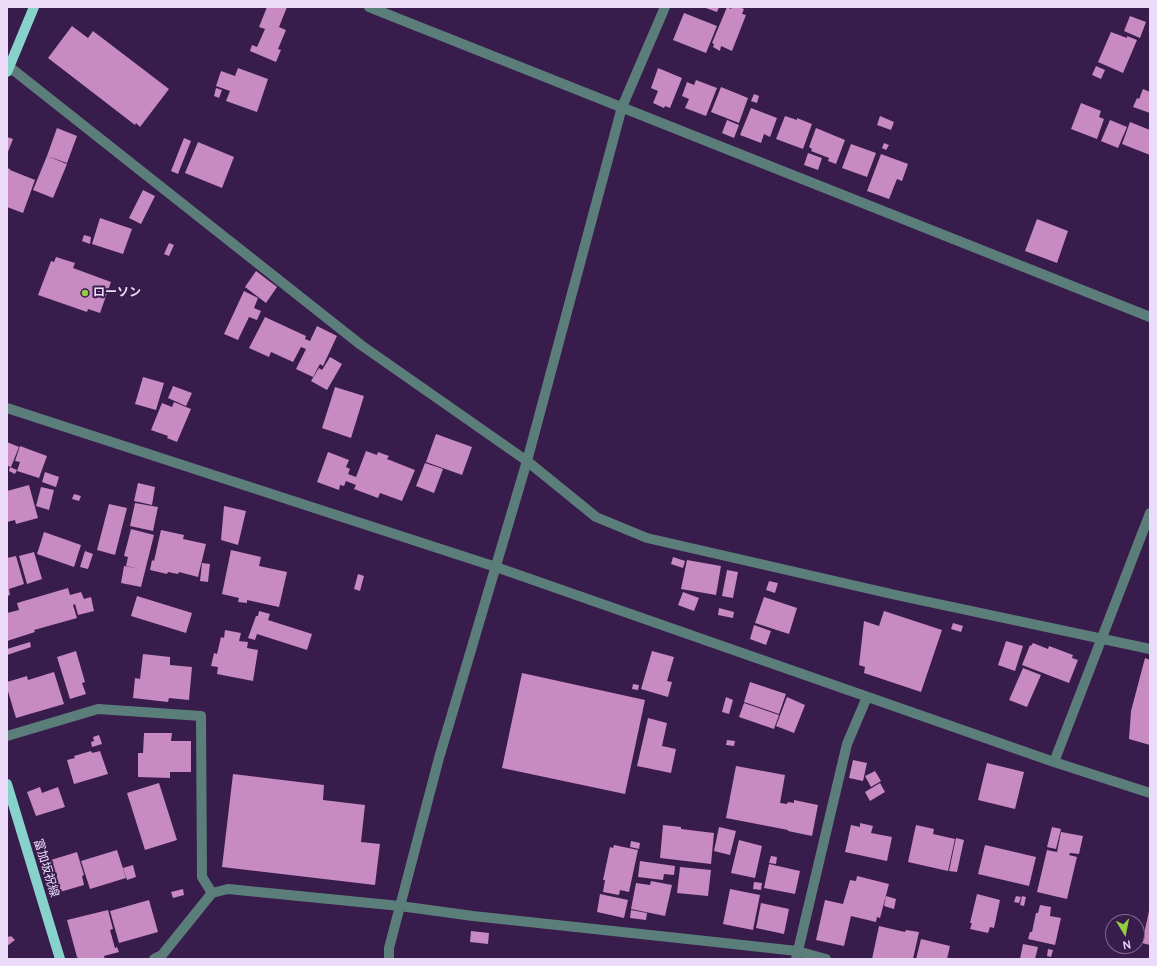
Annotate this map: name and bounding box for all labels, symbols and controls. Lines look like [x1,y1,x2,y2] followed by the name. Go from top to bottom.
[93,286,141,300] place label: ローソン
[80,288,90,298] marker: ローソン
[30,837,62,899] street label: 富加坂祝線
[1105,914,1145,954] north arrow
[1122,937,1132,953] text: N

